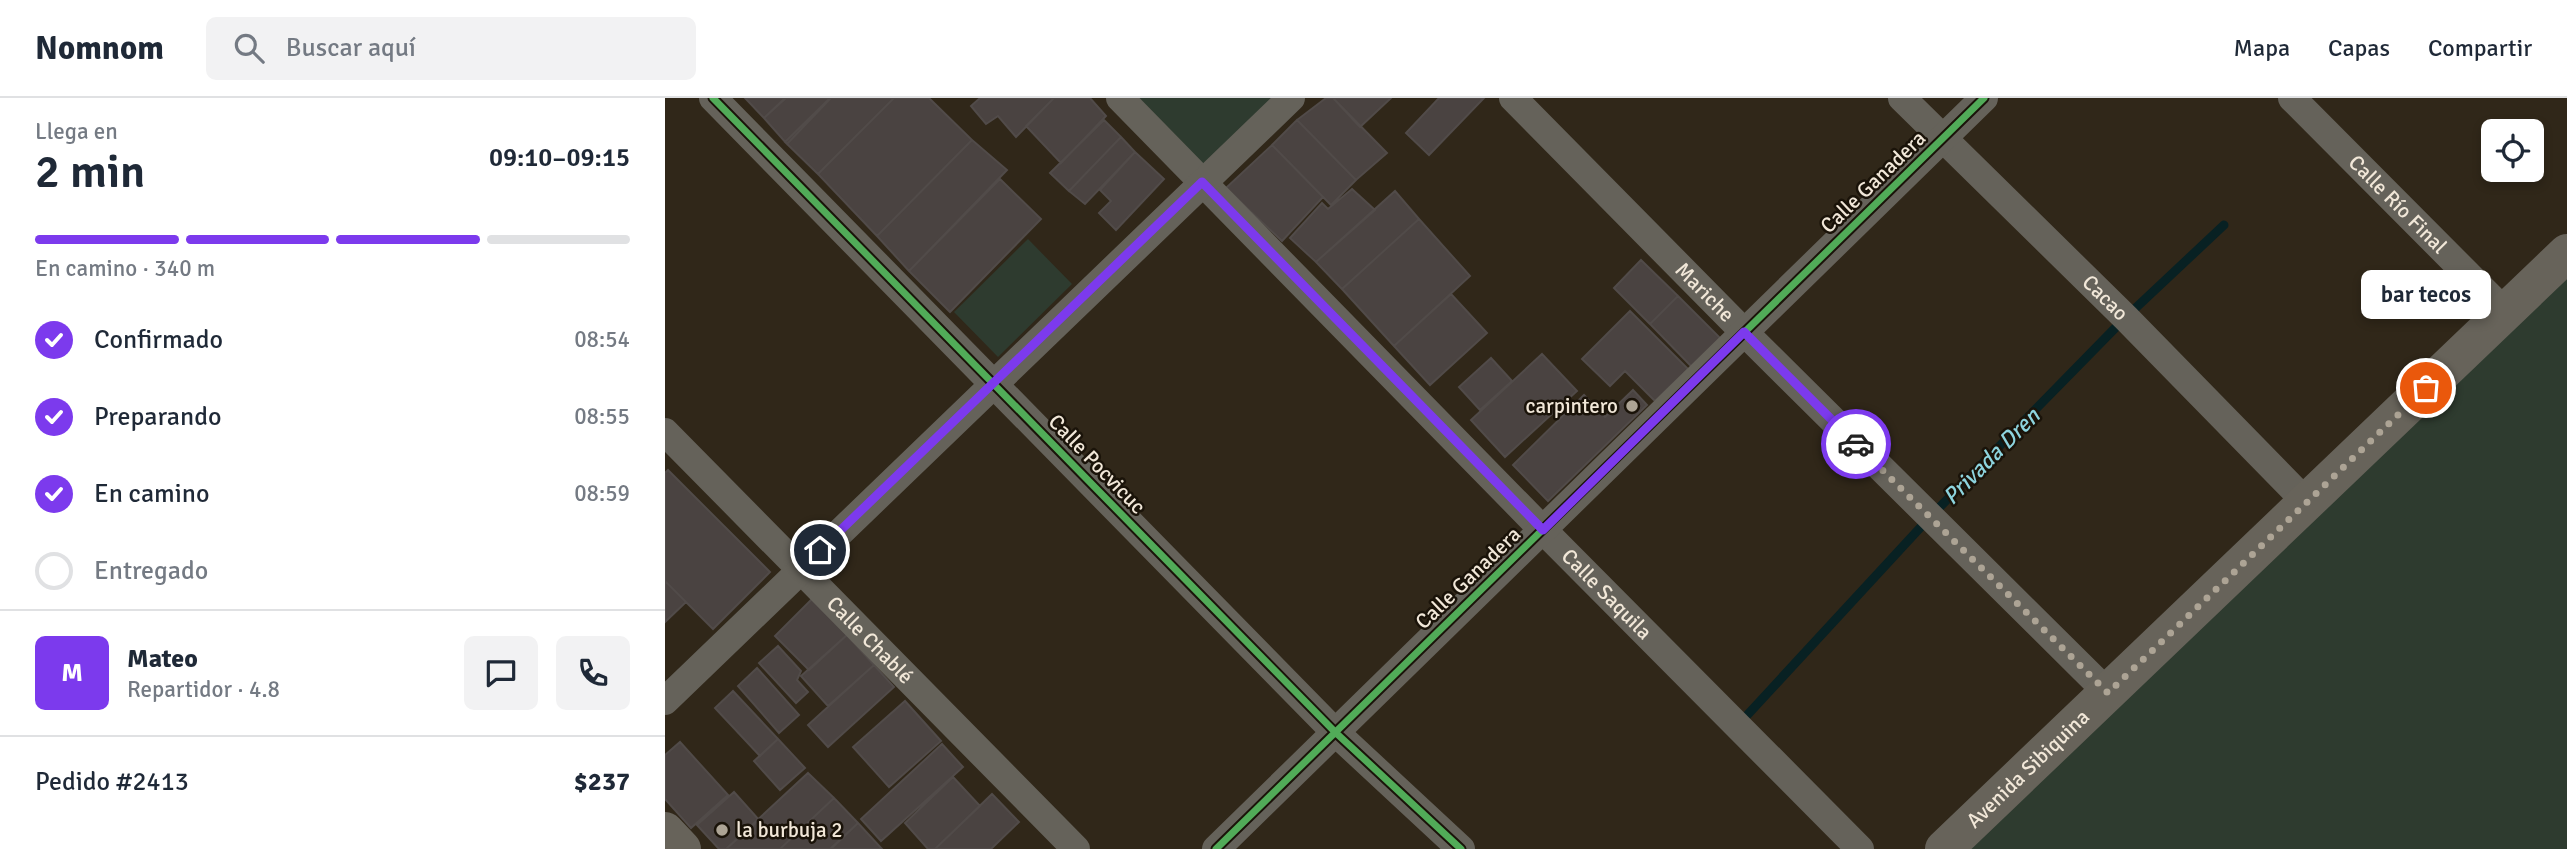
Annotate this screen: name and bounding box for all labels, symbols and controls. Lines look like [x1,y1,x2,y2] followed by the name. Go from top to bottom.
[206,17,696,80] search box
[35,28,164,69] text: Nomnom
[230,29,268,67] icon: search
[286,32,416,64] text: Buscar aquí
[2234,33,2290,63] text: Mapa
[2328,33,2390,63] text: Capas
[2428,33,2532,63] text: Compartir
[35,117,118,146] text: Llega en
[2481,119,2544,182] map controls
[2481,119,2544,182] button: locate
[1815,125,1931,239] street label: Calle Ganadera
[489,142,630,174] text: 09:10–09:15
[35,144,145,200] text: 2 min
[2343,149,2453,259] street label: Calle Río Final
[35,254,215,283] text: En camino · 340 m
[1670,257,1740,327] street label: Mariche
[2077,269,2134,326] street label: Cacao
[2361,269,2491,318] callout: bar tecos
[2381,280,2471,309] text: bar tecos
[35,321,73,359] icon: check
[94,324,223,356] text: Confirmado
[574,325,630,354] text: 08:54
[2396,358,2456,418] pin
[2407,369,2445,407] icon: bag
[1526,393,1618,419] place label: carpintero
[35,398,73,436] icon: check
[1624,398,1640,414] marker: carpintero
[94,401,221,433] text: Preparando
[1937,401,2047,511] water label: Privada Dren
[574,402,630,431] text: 08:55
[1043,409,1151,519] street label: Calle Pocvicuc
[1821,409,1891,479] courier
[1837,425,1875,463] icon: car
[35,475,73,513] icon: check
[94,478,210,510] text: En camino
[574,479,630,508] text: 08:59
[790,520,850,580] pin
[1410,521,1526,635] street label: Calle Ganadera
[801,531,839,569] icon: home
[1556,543,1657,645] street label: Calle Saquila
[94,555,208,587] text: Entregado
[821,591,919,689] street label: Calle Chablé
[464,636,538,710] button: chat
[556,636,630,710] button: phone
[127,643,198,675] text: Mateo
[61,657,83,689] text: M
[127,675,280,704] text: Repartidor · 4.8
[1961,704,2095,834] street label: Avenida Sibiquina
[35,766,189,798] text: Pedido #2413
[574,766,630,798] text: $237
[736,817,843,843] place label: la burbuja 2
[714,822,730,838] marker: la burbuja 2

